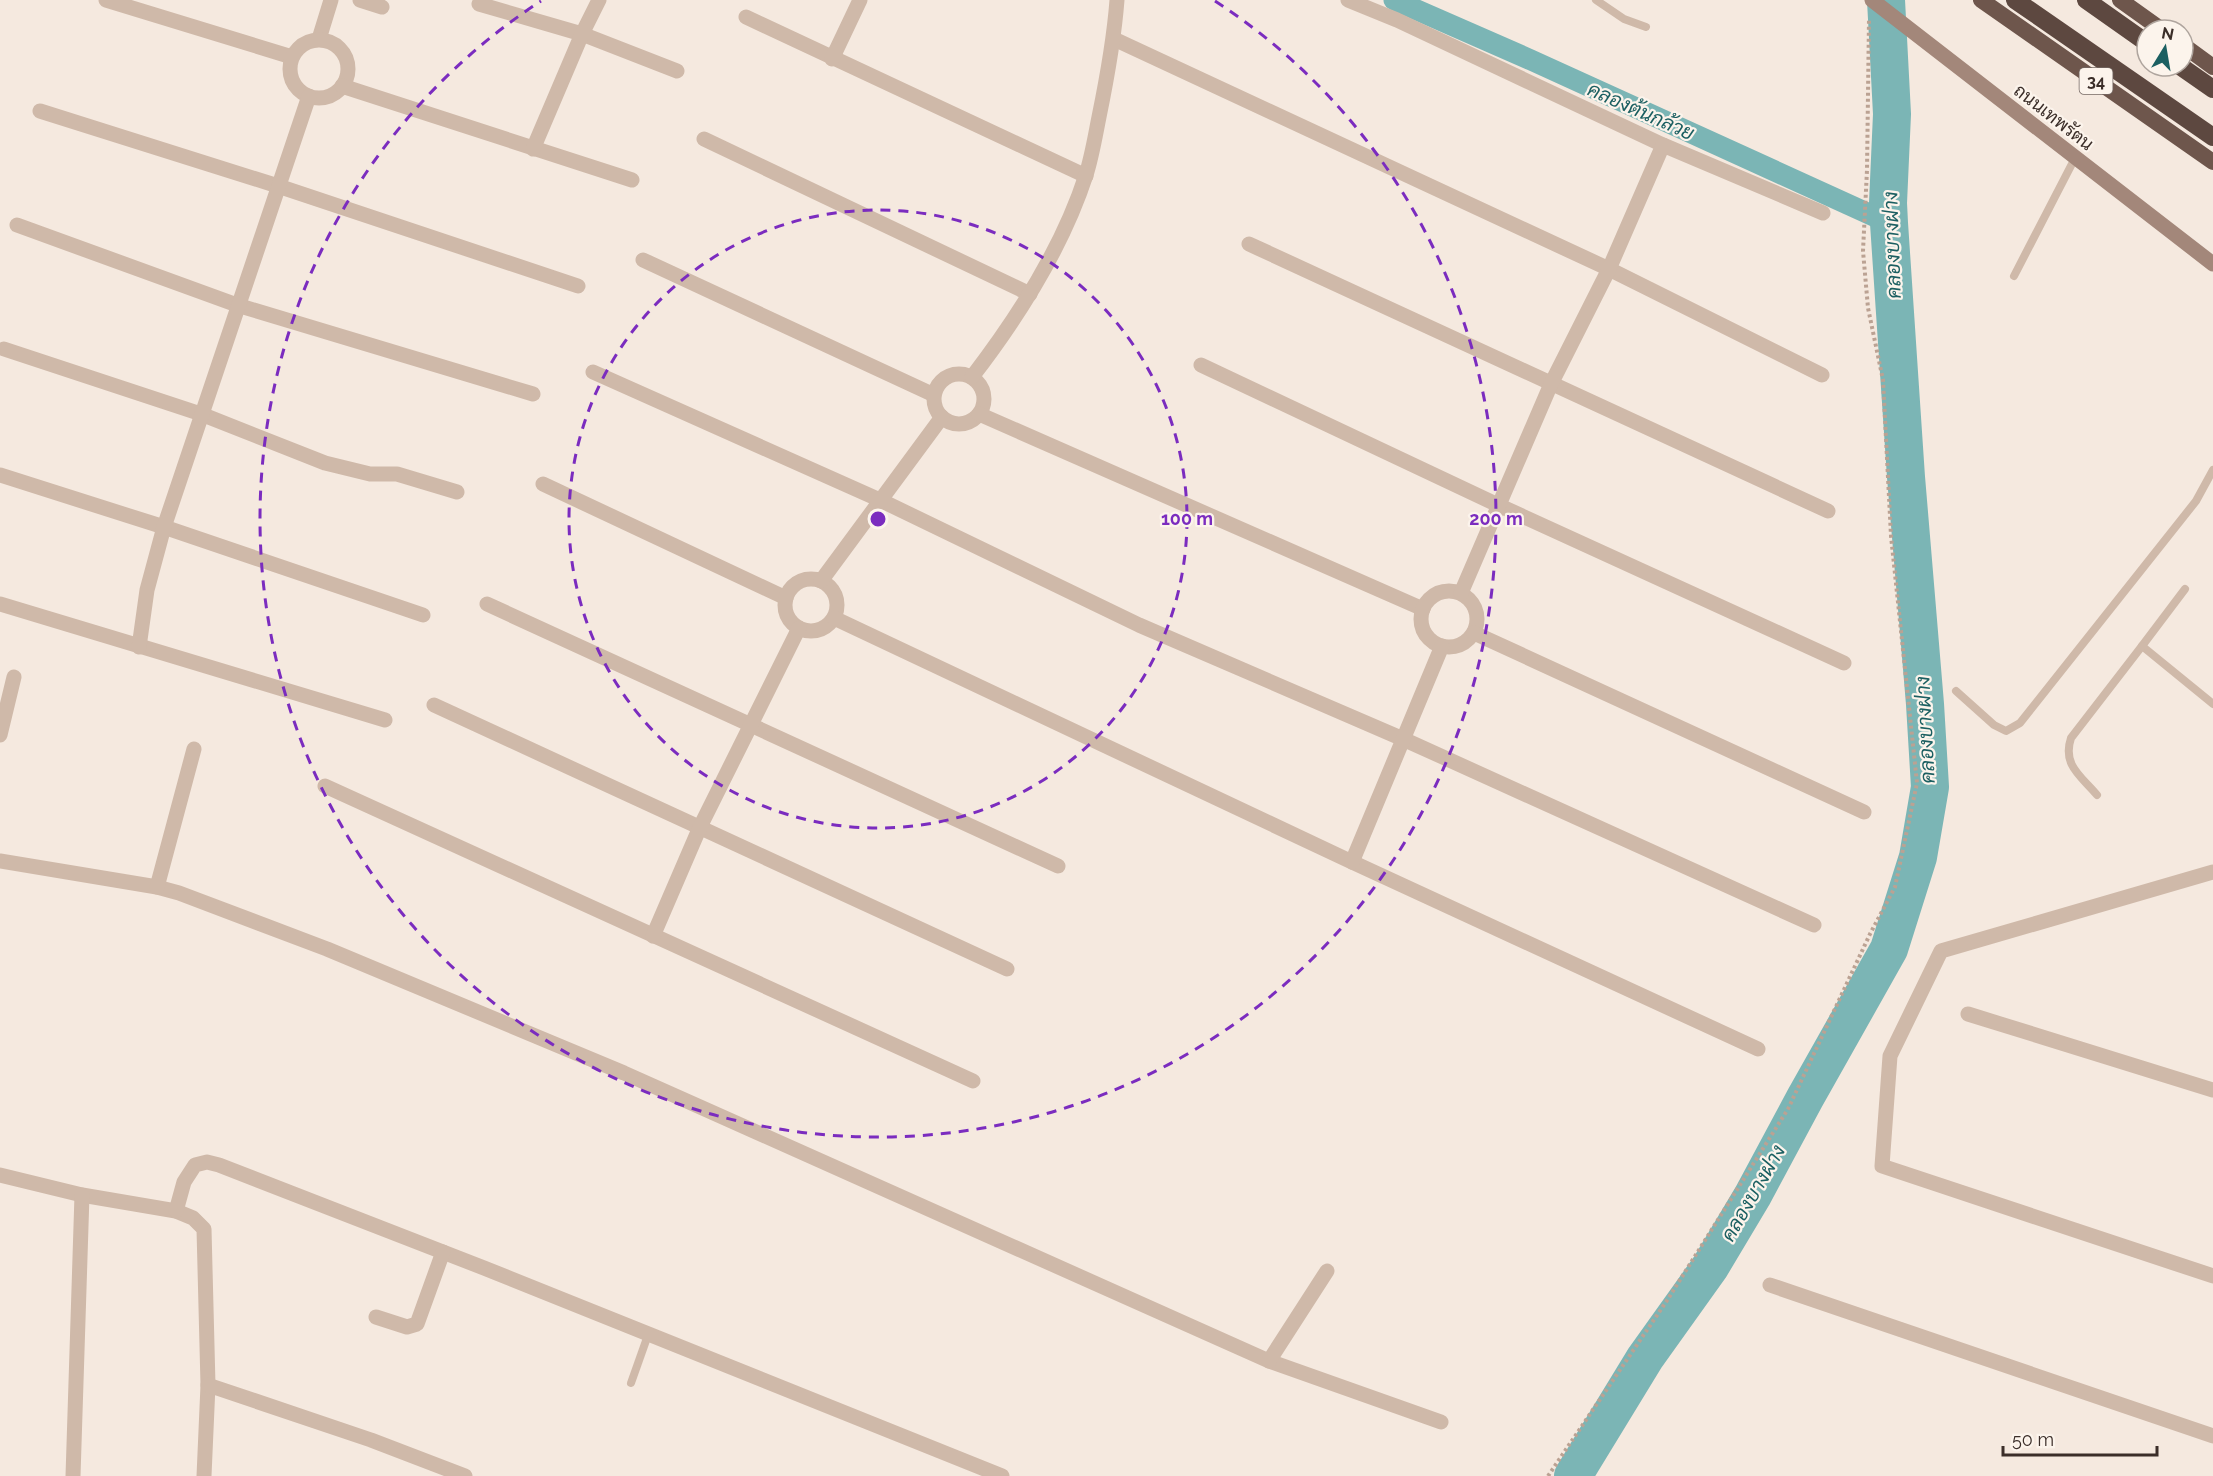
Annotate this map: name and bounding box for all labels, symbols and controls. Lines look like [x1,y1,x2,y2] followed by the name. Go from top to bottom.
[2135,18,2195,78] north arrow
[2160,23,2176,44] text: N
[2080,68,2112,94] road number: 34
[1584,76,1699,145] water label: คลองต้นกล้วย
[2010,80,2098,154] street label: ถนนเทพรัตน
[1878,191,1906,299] water label: คลองบางฝาง
[1161,508,1213,529] text: 100 m
[1469,508,1523,529] text: 200 m
[868,509,888,529] centre of rings
[1910,676,1940,784] water label: คลองบางฝาง
[1716,1140,1790,1246] water label: คลองบางฝาง
[2003,1419,2158,1457] scale bar
[2012,1429,2054,1450] text: 50 m

